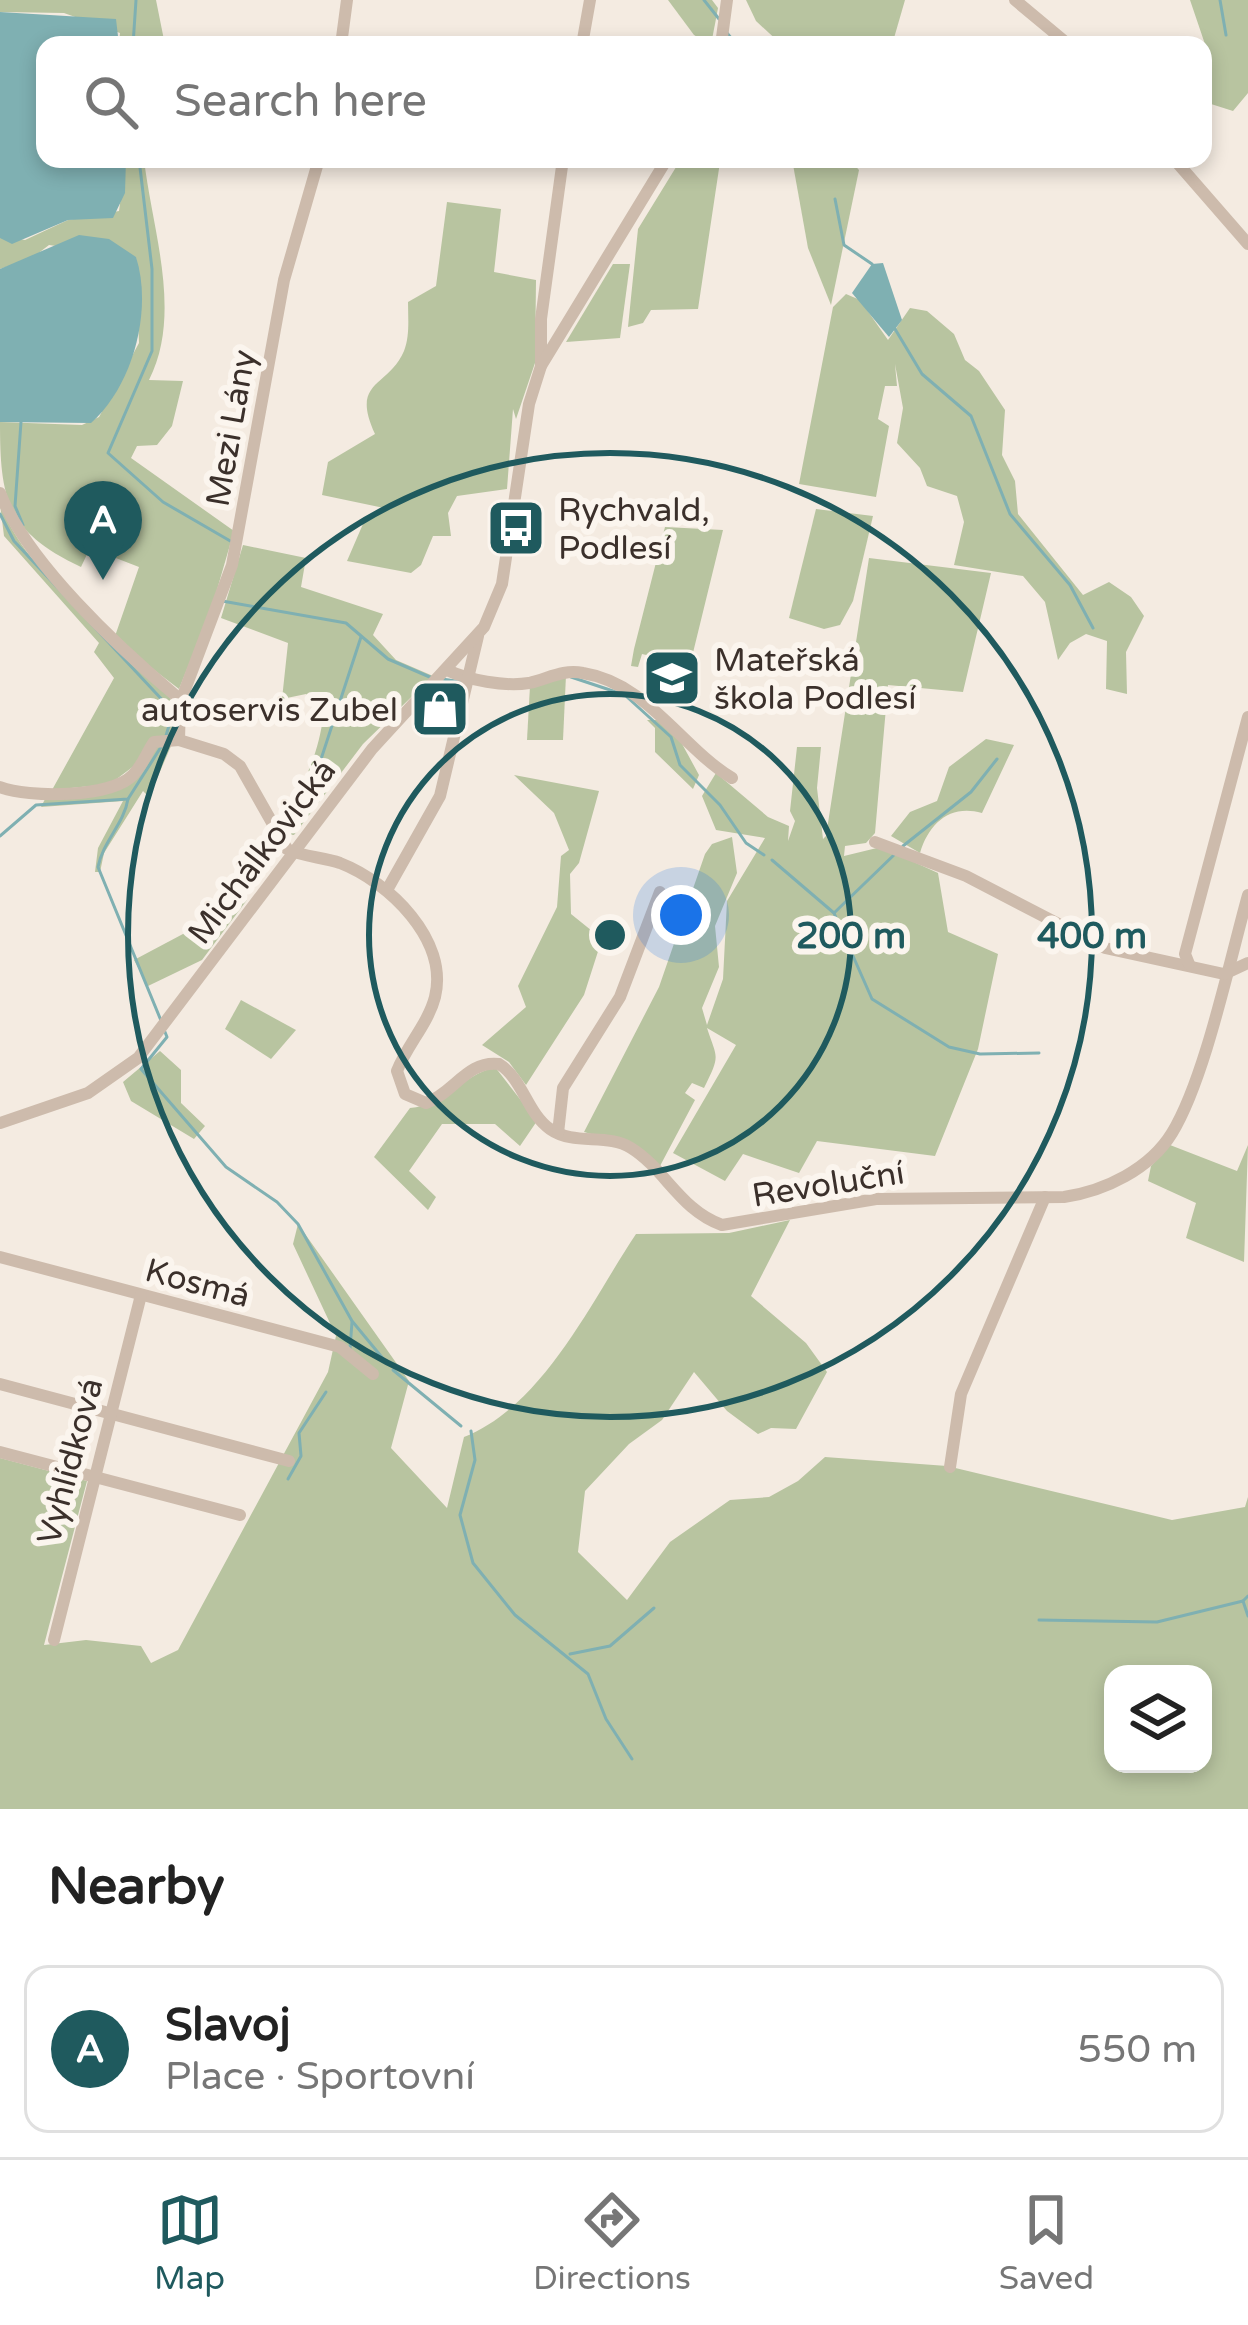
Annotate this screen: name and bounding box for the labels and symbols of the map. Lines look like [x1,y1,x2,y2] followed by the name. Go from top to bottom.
[199,347,264,510] street label: Mezi Lány
[64,481,142,580] pin: A
[558,491,710,568] place label: Rychvald, Podlesí
[485,497,547,559] bus stop icon: Rychvald, Podlesí
[714,641,917,718] place label: Mateřská škola Podlesí
[641,647,703,709] school or university icon: Mateřská škola Podlesí
[409,678,471,740] shop icon: autoservis Zubel
[141,691,398,730] place label: autoservis Zubel
[180,752,344,952] street label: Michálkovická
[651,885,711,945] your location
[589,914,631,956] centre of rings
[796,915,906,958] text: 200 m
[1037,915,1147,958] text: 400 m
[749,1153,907,1216] street label: Revoluční
[141,1251,254,1316] street label: Kosmá
[30,1374,111,1549] street label: Vyhlídková

